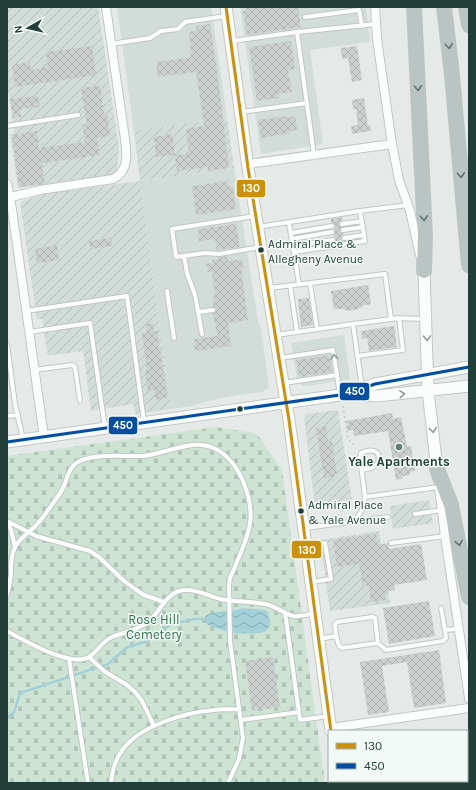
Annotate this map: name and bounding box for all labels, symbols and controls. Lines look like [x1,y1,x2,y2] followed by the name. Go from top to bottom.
[8,8,48,48] north arrow
[12,25,26,34] text: N
[444,43,453,49] one-way arrow
[413,85,422,91] one-way arrow
[456,172,465,178] one-way arrow
[236,179,266,198] line badge: 130
[242,182,260,195] text: 130
[419,215,428,221] one-way arrow
[268,237,363,266] place label: Admiral Place & Allegheny Avenue
[256,245,266,255] marker: Admiral Place & Allegheny Avenue
[422,335,431,341] one-way arrow
[330,353,339,360] one-way arrow
[339,382,370,401] line badge: 450
[345,385,365,398] text: 450
[399,389,405,398] one-way arrow
[235,404,245,414] unlabelled marker
[108,416,138,435] line badge: 450
[113,419,133,432] text: 450
[428,427,437,433] one-way arrow
[394,442,404,452] marker: Yale Apartments
[348,454,450,469] place label: Yale Apartments
[308,498,386,527] place label: Admiral Place & Yale Avenue
[296,506,306,516] marker: Admiral Place & Yale Avenue
[291,540,322,559] line badge: 130
[454,540,462,546] one-way arrow
[298,544,316,557] text: 130
[126,612,182,642] park label: Rose Hill Cemetery
[328,730,468,782] legend
[364,739,382,753] text: 130
[364,759,385,773] text: 450

